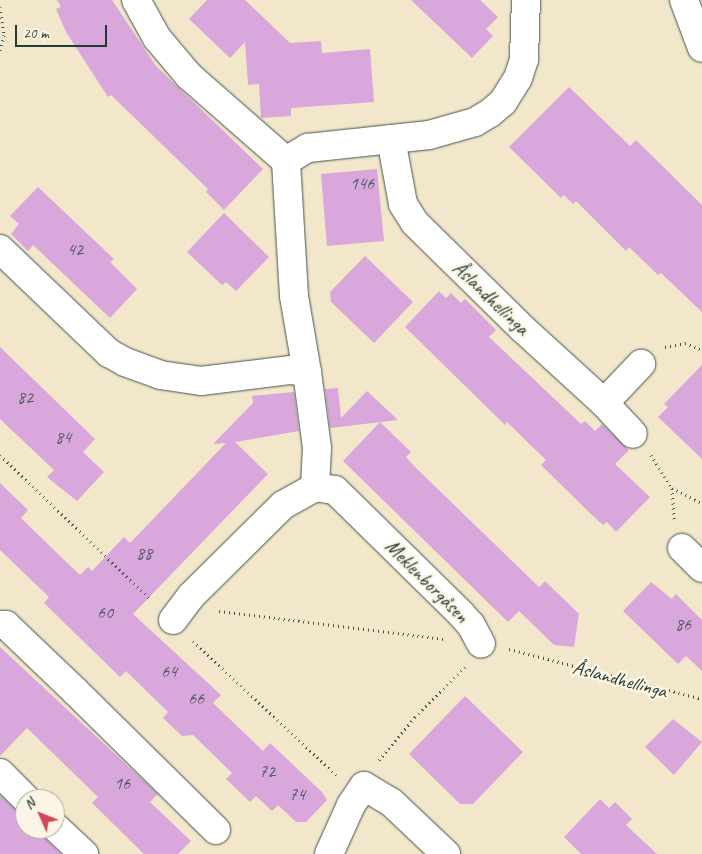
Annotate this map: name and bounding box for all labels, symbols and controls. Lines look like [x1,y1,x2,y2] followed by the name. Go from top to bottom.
[18,15,110,47] scale bar
[23,24,49,43] text: 20 m
[350,172,374,194] house number: 146
[67,238,83,260] house number: 42
[448,256,534,340] street label: Åslandhellinga
[17,386,33,408] house number: 82
[55,426,71,448] house number: 84
[380,534,474,628] street label: Meklenborgåsen
[136,542,152,564] house number: 88
[97,601,113,623] house number: 60
[675,613,691,635] house number: 86
[570,655,670,703] street label: Åslandhellinga
[161,660,177,682] house number: 64
[188,687,204,709] house number: 66
[259,760,275,782] house number: 72
[114,772,130,794] house number: 16
[289,783,305,805] house number: 74
[15,789,65,839] north arrow
[20,795,39,813] text: N

